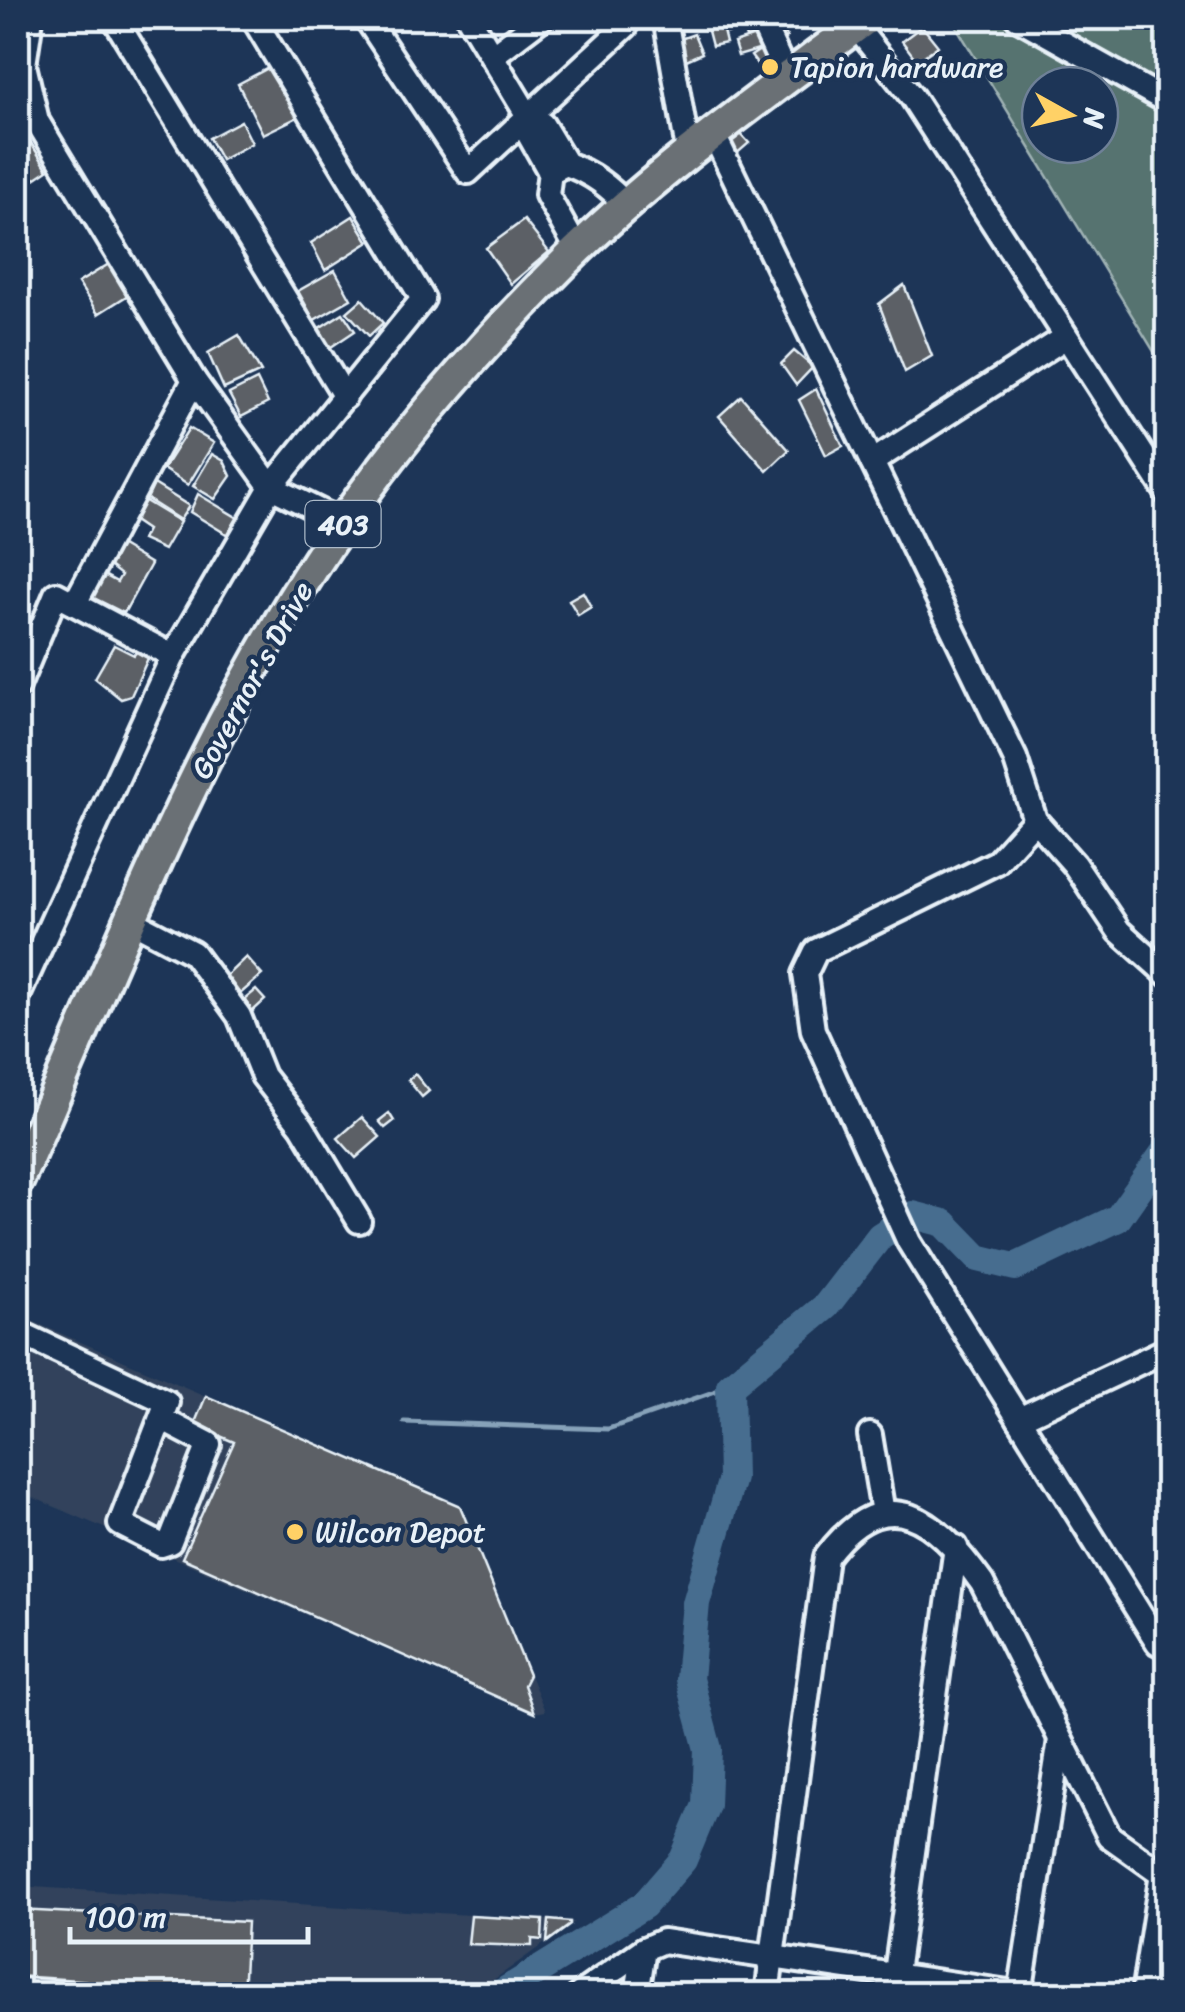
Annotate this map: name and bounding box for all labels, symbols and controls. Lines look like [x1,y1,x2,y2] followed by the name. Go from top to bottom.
[790,40,1003,94] place label: Tapion hardware
[759,56,781,78] marker: Tapion hardware
[1020,65,1120,165] north arrow
[1069,104,1120,132] text: N
[306,501,380,547] road number: 403
[175,571,329,789] street label: Governor's Drive
[315,1505,486,1559] place label: Wilcon Depot
[284,1521,306,1543] marker: Wilcon Depot
[70,1882,308,1944] scale bar
[85,1890,167,1944] text: 100 m

